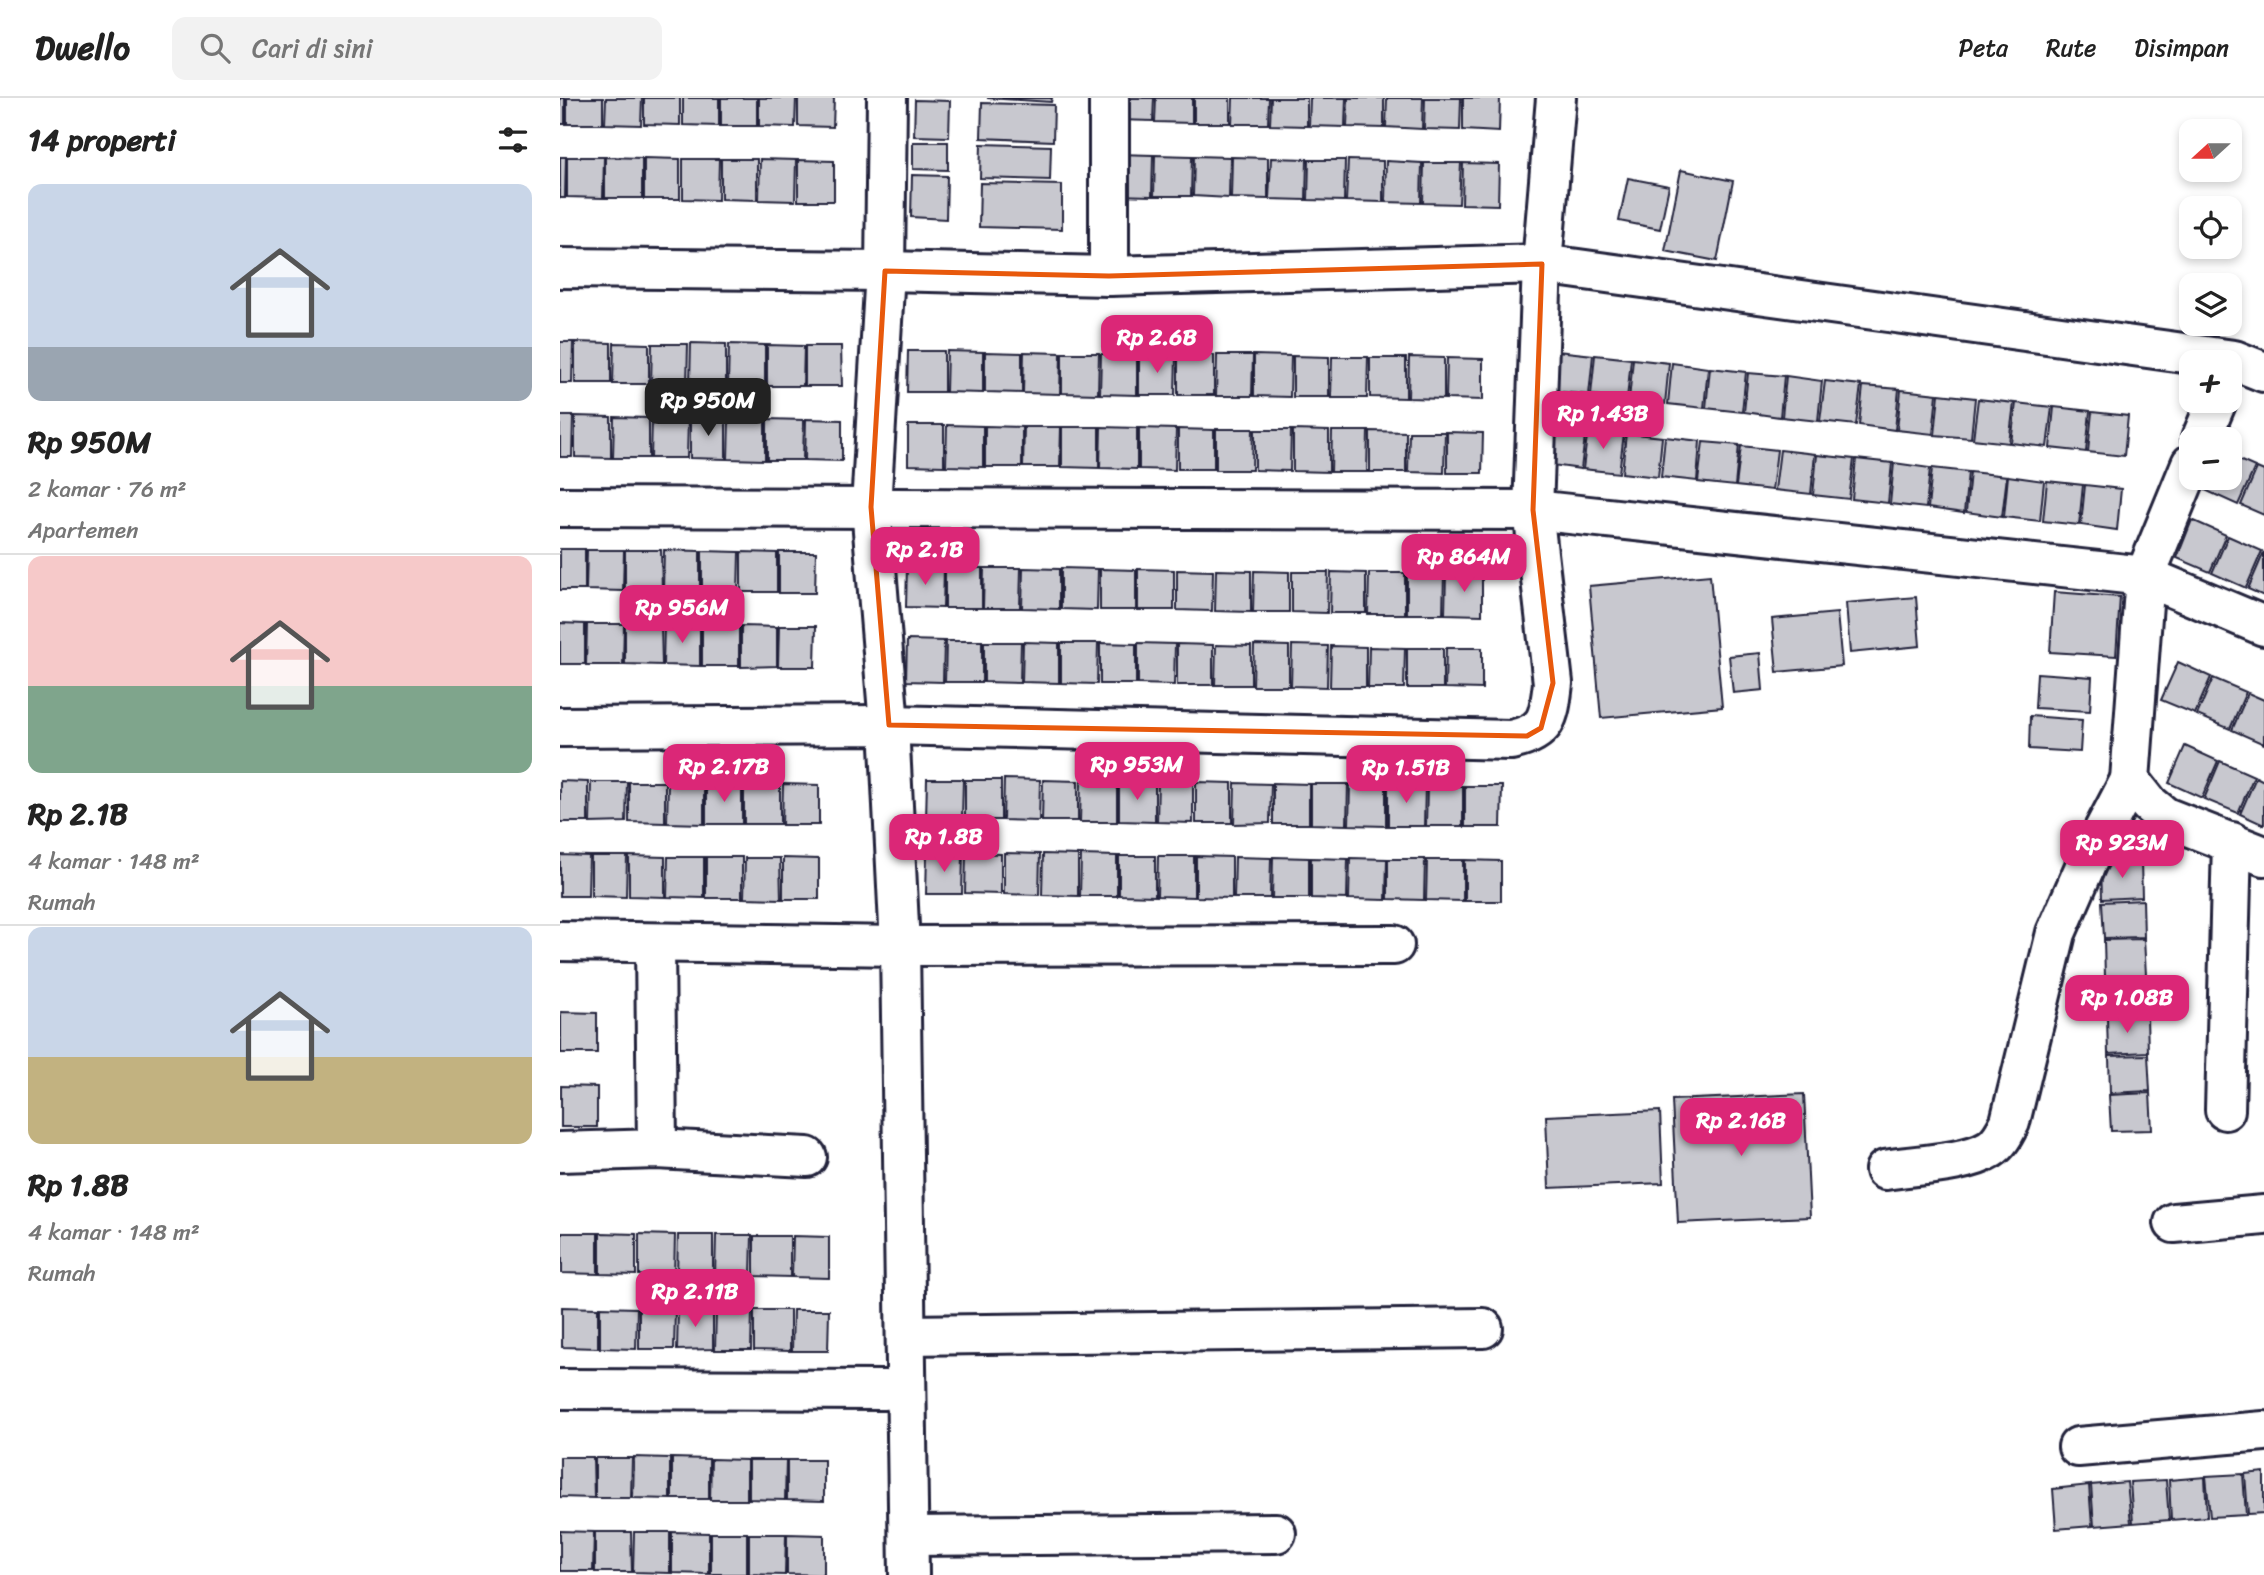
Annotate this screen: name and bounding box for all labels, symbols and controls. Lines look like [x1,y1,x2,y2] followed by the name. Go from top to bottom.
[172,17,662,80] search box
[35,19,130,77] text: Dwello
[252,25,373,71] text: Cari di sini
[1959,27,2008,69] text: Peta
[2046,27,2096,69] text: Rute
[2134,27,2229,69] text: Disimpan
[196,29,234,67] icon: search
[28,113,176,167] text: 14 properti
[2179,119,2242,182] north arrow
[2179,119,2242,490] map controls
[494,121,532,159] icon: filters
[2179,196,2242,259] button: locate
[217,230,343,356] icon: home
[2179,273,2242,336] button: layers
[1092,316,1222,375] pin: Rp 2.6B
[1117,317,1197,358] text: Rp 2.6B
[2179,350,2242,413] button: +
[643,378,773,438] pin: Rp 950M
[661,380,755,421] text: Rp 950M
[1531,392,1675,451] pin: Rp 1.43B
[1558,393,1648,434] text: Rp 1.43B
[28,415,151,469] text: Rp 950M
[2179,427,2242,490] button: −
[28,469,187,510] text: 2 kamar · 76 m²
[28,510,138,551] text: Apartemen
[860,528,990,587] pin: Rp 2.1B
[887,529,963,570] text: Rp 2.1B
[1399,534,1529,594] pin: Rp 864M
[1417,536,1511,577] text: Rp 864M
[617,586,747,645] pin: Rp 956M
[636,587,729,628] text: Rp 956M
[217,602,343,728] icon: home
[1072,742,1202,802] pin: Rp 953M
[652,744,796,804] pin: Rp 2.17B
[1091,744,1183,785] text: Rp 953M
[679,746,769,787] text: Rp 2.17B
[1334,746,1478,805] pin: Rp 1.51B
[1362,747,1450,788] text: Rp 1.51B
[28,787,128,841] text: Rp 2.1B
[879,814,1009,874] pin: Rp 1.8B
[905,816,983,857] text: Rp 1.8B
[2057,820,2187,880] pin: Rp 923M
[2076,822,2168,863] text: Rp 923M
[28,841,200,882] text: 4 kamar · 148 m²
[28,882,96,923] text: Rumah
[217,973,343,1099] icon: home
[2055,976,2199,1035] pin: Rp 1.08B
[2081,977,2173,1018] text: Rp 1.08B
[1669,1098,1813,1158] pin: Rp 2.16B
[1696,1100,1786,1141] text: Rp 2.16B
[28,1158,129,1212] text: Rp 1.8B
[28,1212,200,1253] text: 4 kamar · 148 m²
[28,1253,96,1294] text: Rumah
[623,1270,767,1329] pin: Rp 2.11B
[652,1271,738,1312] text: Rp 2.11B

